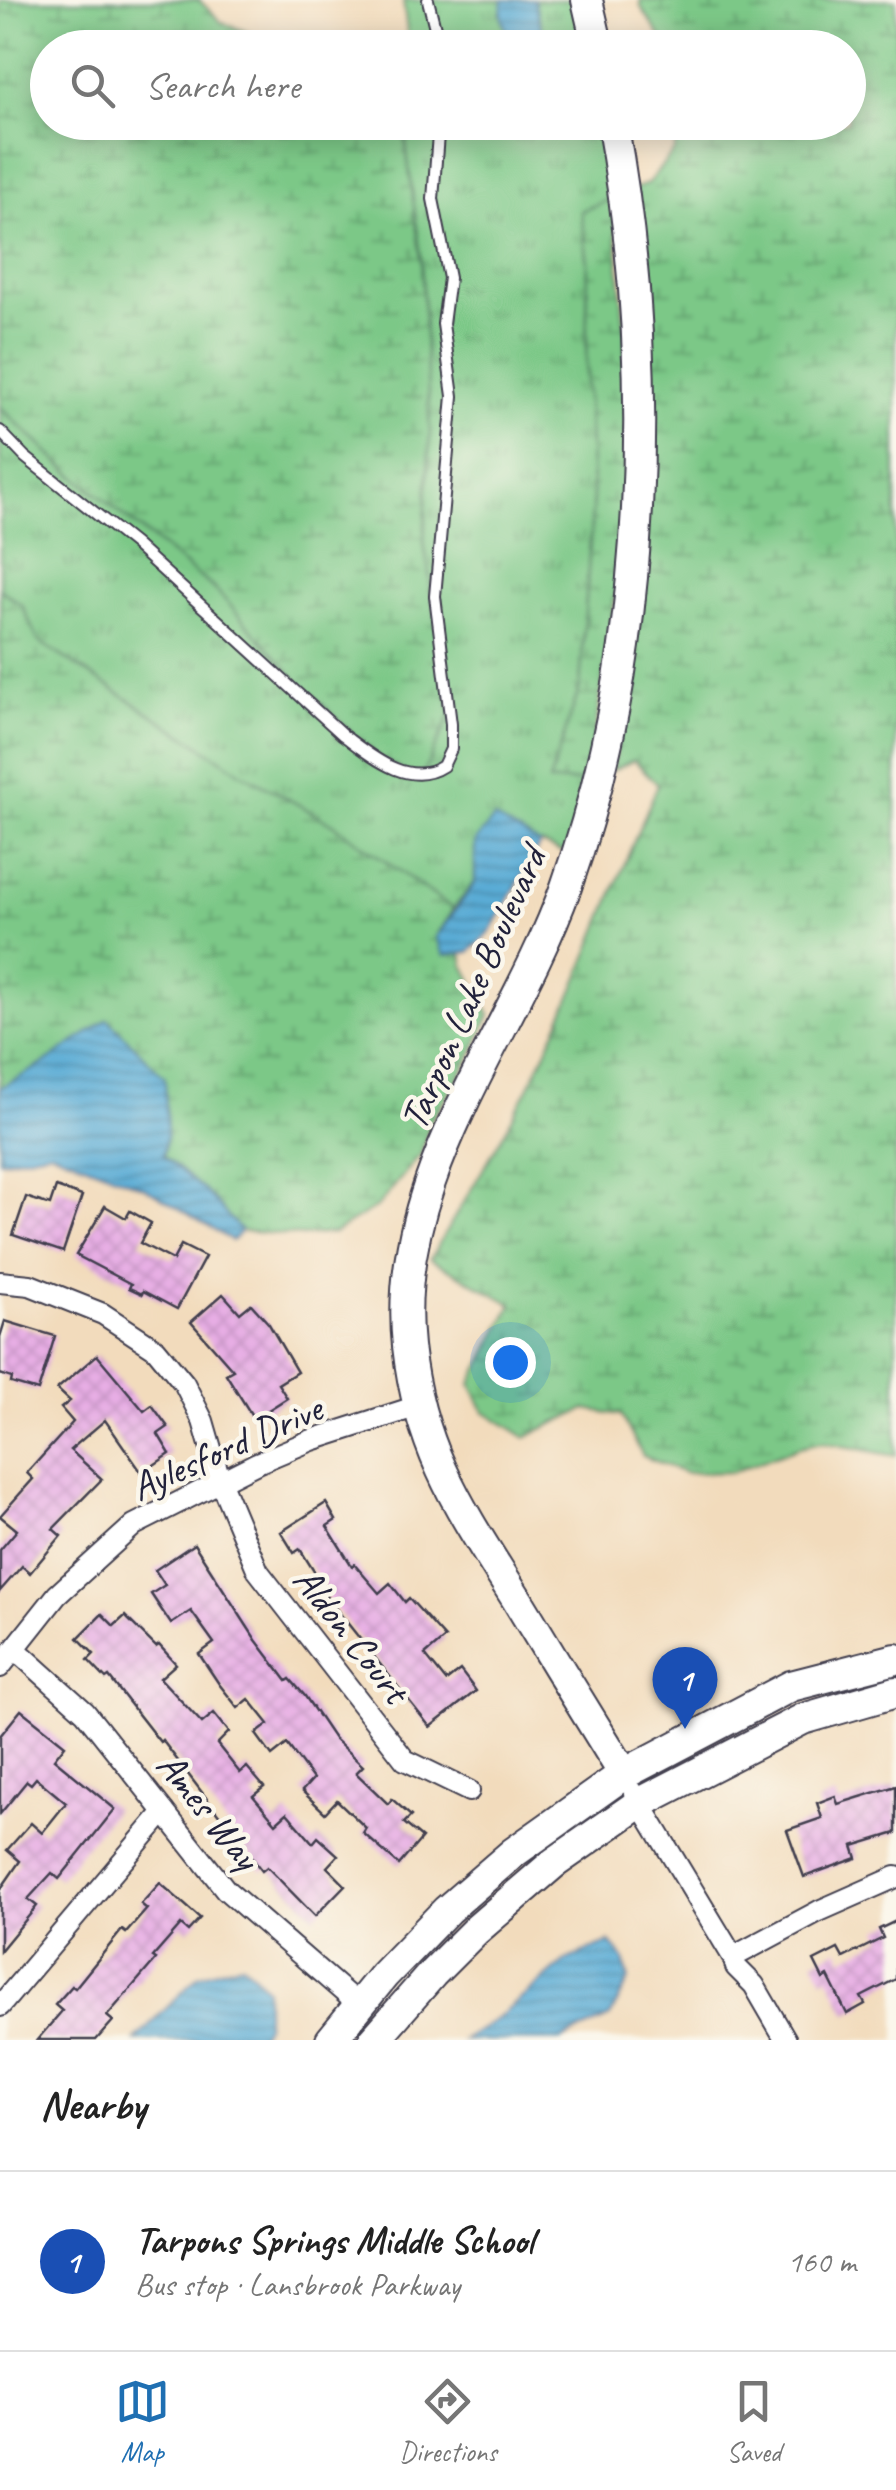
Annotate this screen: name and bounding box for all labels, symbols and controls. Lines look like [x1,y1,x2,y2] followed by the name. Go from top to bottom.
[30,30,866,140] search box
[65,58,120,113] icon: search
[145,62,300,109] text: Search here
[388,834,560,1137] street label: Tarpon Lake Boulevard
[485,1337,536,1388] your location
[123,1382,332,1512] street label: Aylesford Drive
[282,1556,422,1716] street label: Aldon Court
[652,1646,718,1729] pin: 1
[146,1742,273,1882] street label: Ames Way
[40,2079,146,2132] text: Nearby
[135,2217,534,2264] text: Tarpons Springs Middle School
[65,2241,80,2282] text: 1
[787,2241,856,2282] text: 160 m
[135,2264,460,2305] text: Bus stop · Lansbrook Parkway
[115,2374,170,2469] tab: Map
[399,2374,497,2469] tab: Directions
[726,2374,781,2469] tab: Saved

